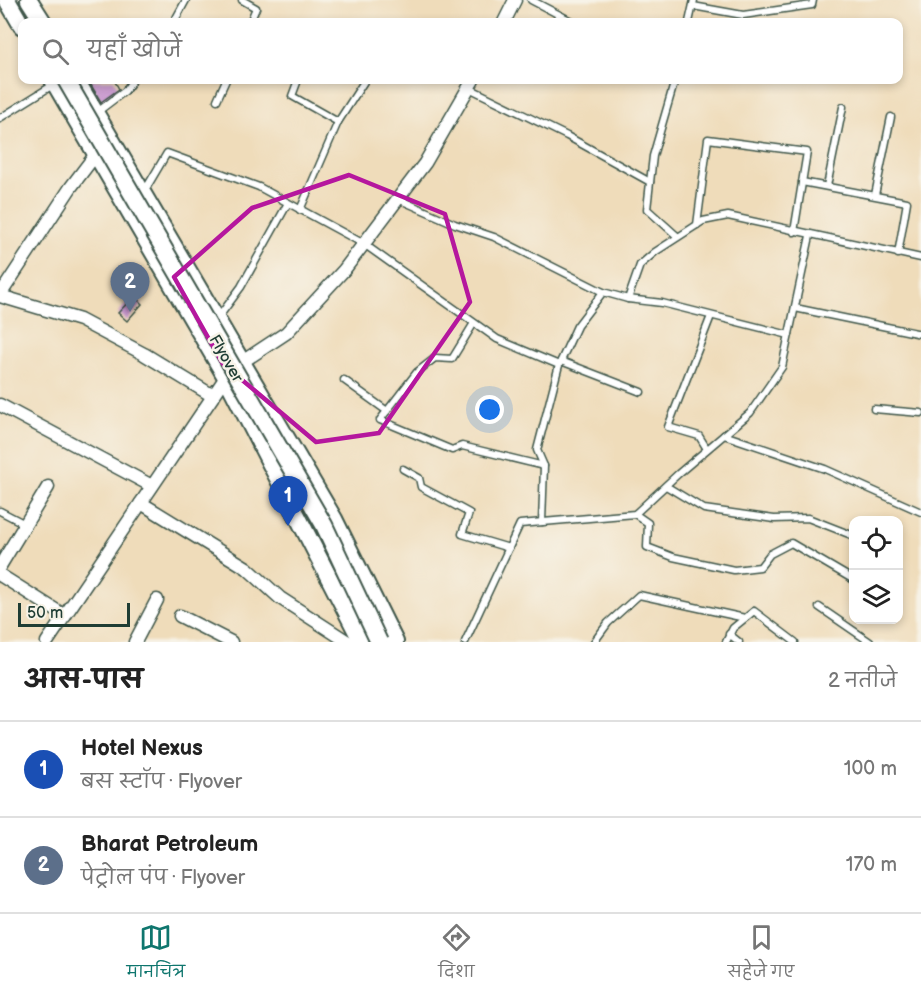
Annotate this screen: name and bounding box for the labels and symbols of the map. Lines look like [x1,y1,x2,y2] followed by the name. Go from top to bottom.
[110,262,150,312] pin: 2
[205,332,247,386] street label: Flyover
[475,395,504,424] your location
[268,476,308,526] pin: 1
[18,600,130,628] scale bar

